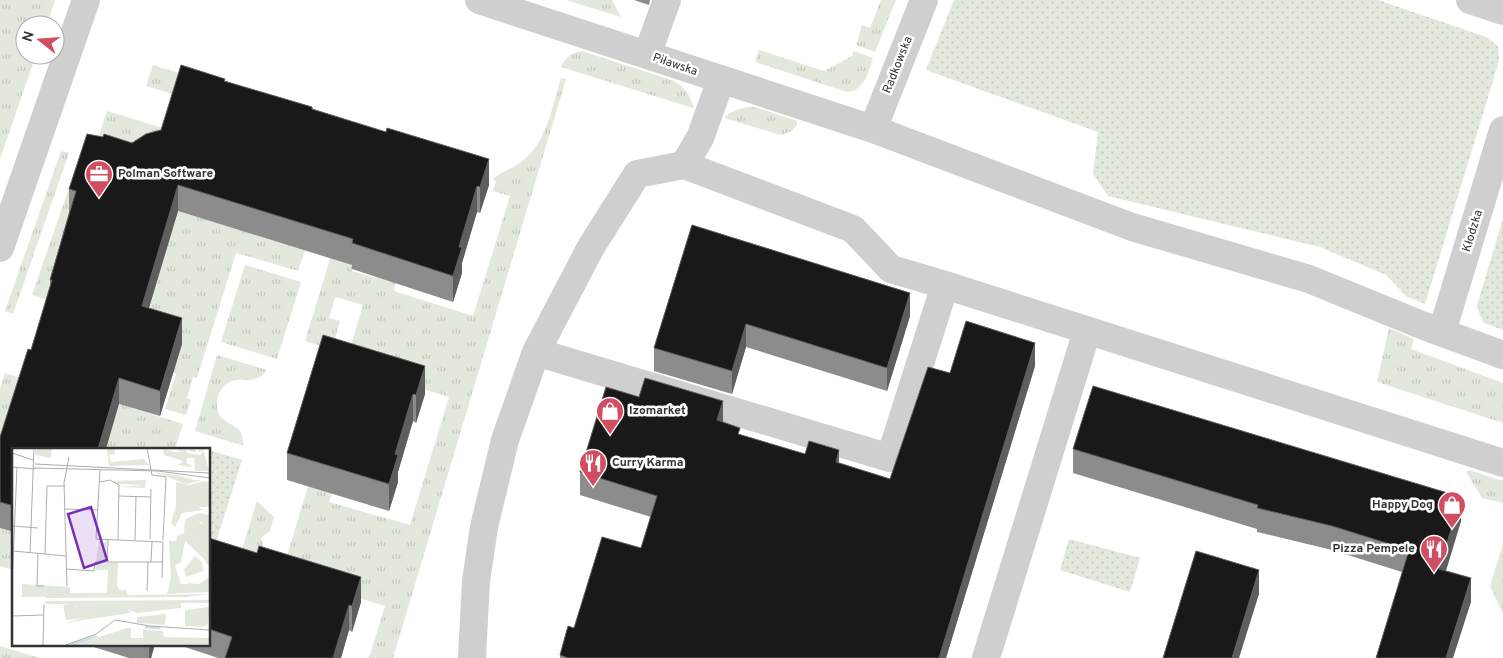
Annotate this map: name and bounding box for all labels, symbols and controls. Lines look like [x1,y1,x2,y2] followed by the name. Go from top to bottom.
[15,15,65,65] north arrow
[19,29,39,44] text: N
[879,34,917,96] street label: Radkowska
[650,50,700,80] street label: Piławska
[84,159,114,198] office icon: Polman Software
[118,166,213,182] place label: Polman Software
[1459,208,1487,254] street label: Kłodzka
[595,396,625,435] shop icon: Izomarket
[629,403,686,419] place label: Izomarket
[12,448,210,646] inset map
[578,448,608,487] restaurant icon: Curry Karma
[612,455,684,471] place label: Curry Karma
[1437,490,1467,529] shop icon: Happy Dog
[1372,497,1433,513] place label: Happy Dog
[1419,534,1449,573] restaurant icon: Pizza Pempele
[1333,541,1415,557] place label: Pizza Pempele

